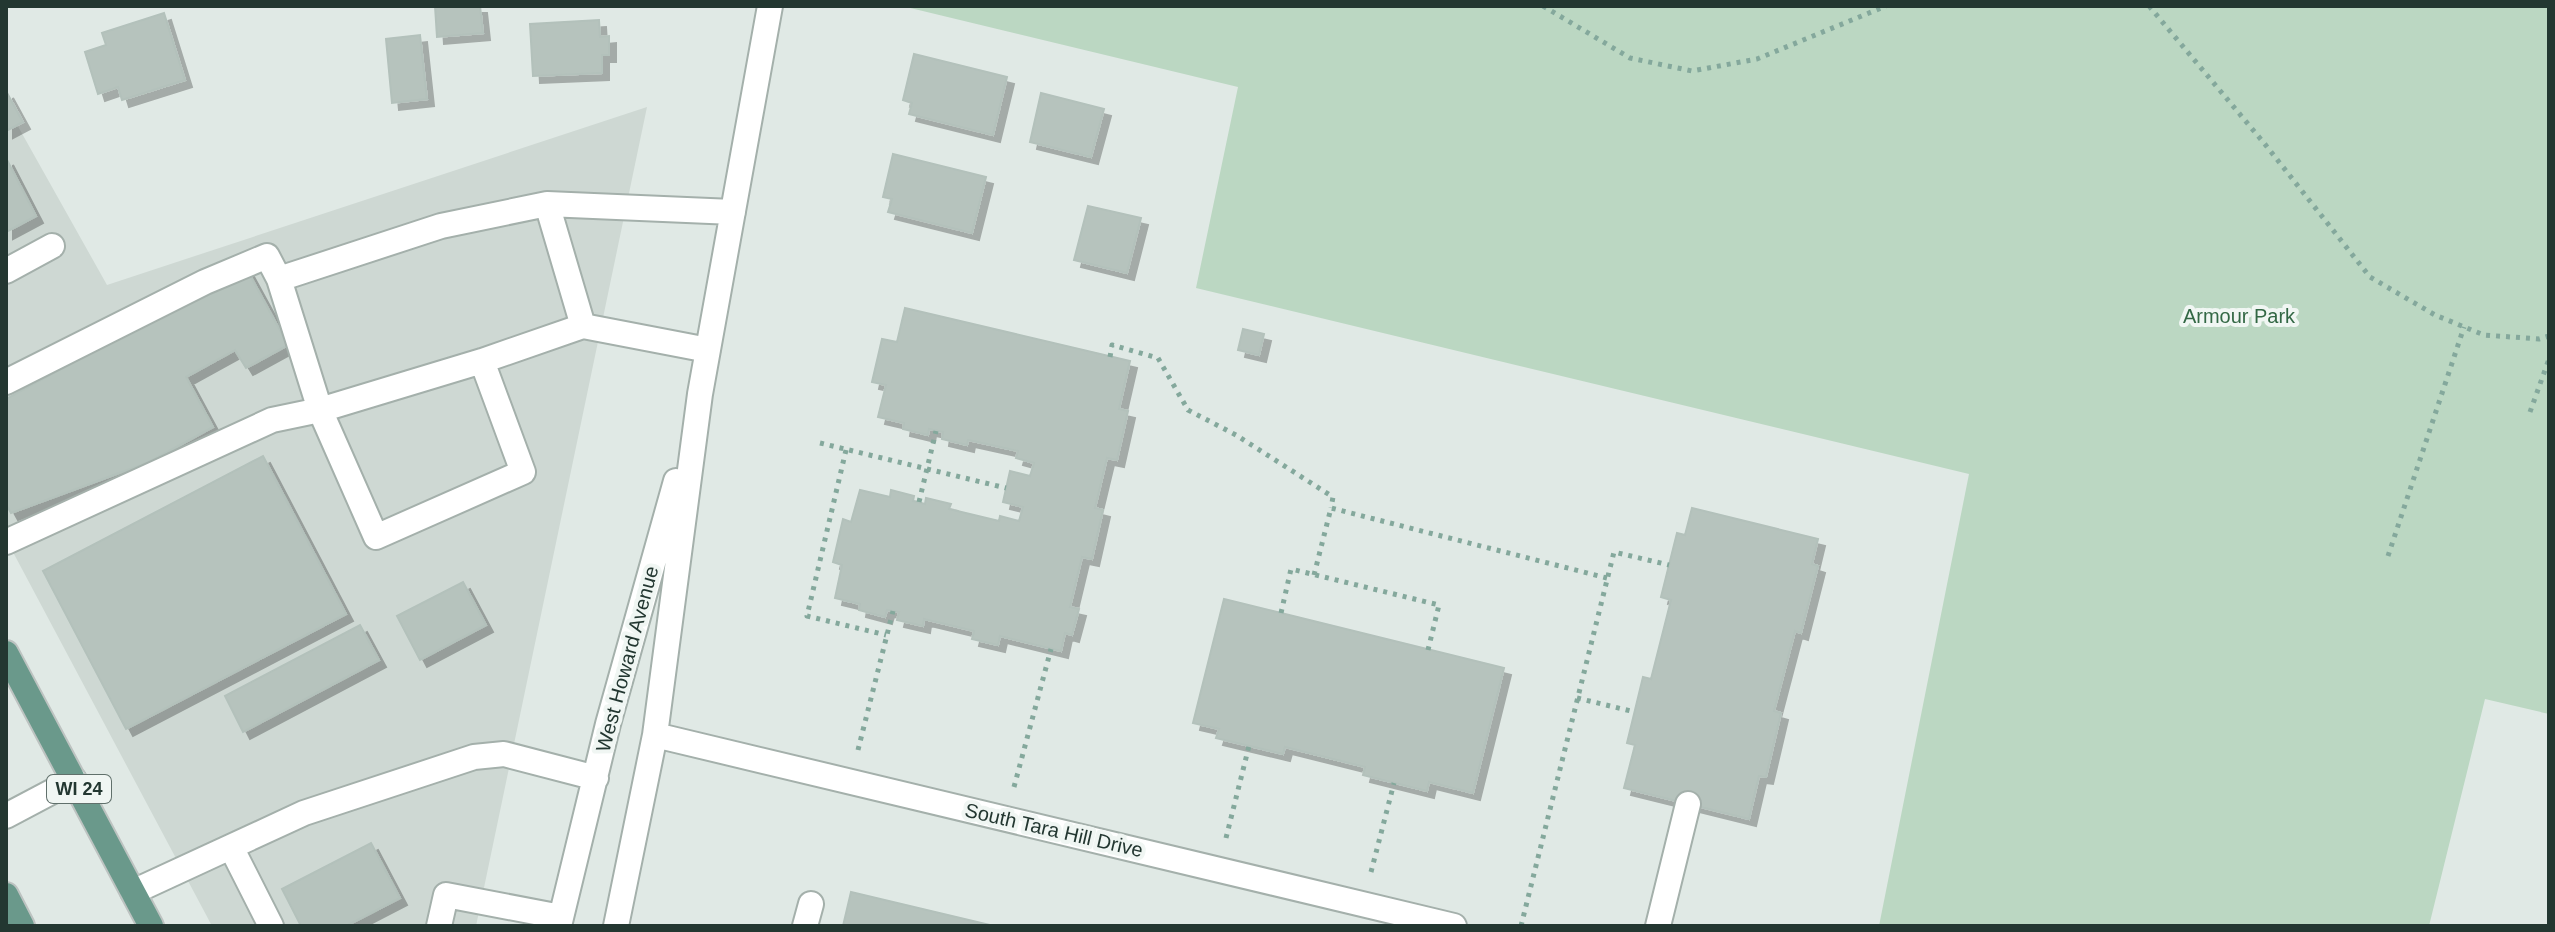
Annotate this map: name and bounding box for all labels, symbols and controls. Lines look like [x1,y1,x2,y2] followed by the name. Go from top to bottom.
[2183,305,2296,327] park label: Armour Park
[592,564,662,754] street label: West Howard Avenue
[47,775,111,803] road number: WI 24
[963,799,1145,861] street label: South Tara Hill Drive

